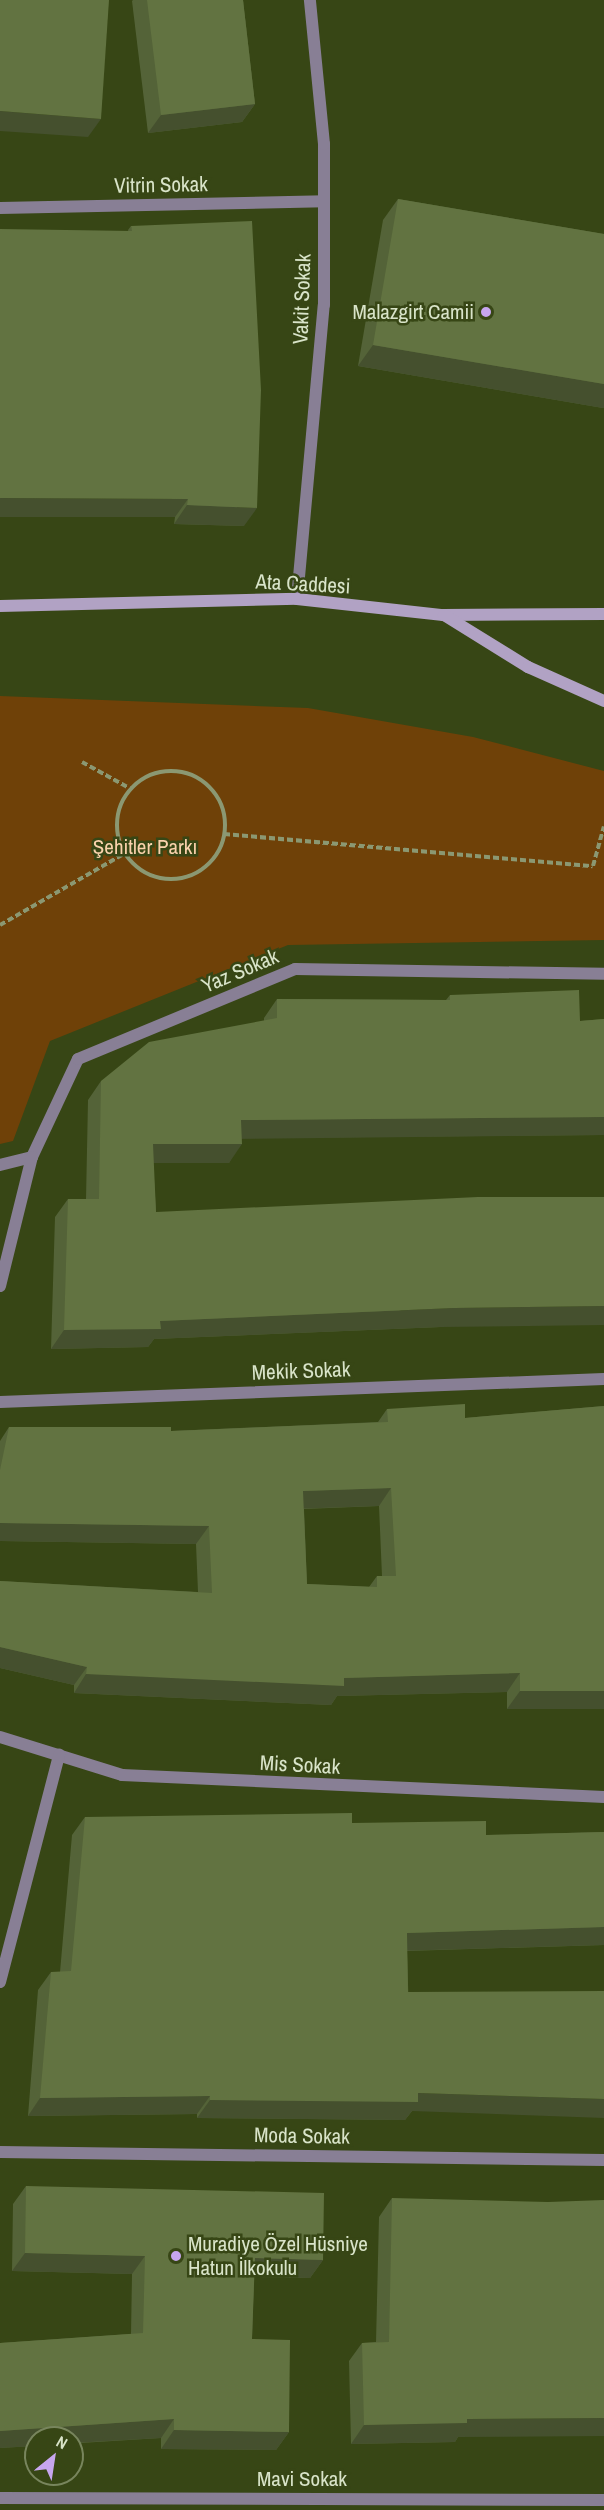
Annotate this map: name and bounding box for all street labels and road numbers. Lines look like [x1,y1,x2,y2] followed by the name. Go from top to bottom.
[114,172,208,198] street label: Vitrin Sokak
[288,253,316,345] street label: Vakit Sokak
[255,569,351,599] street label: Ata Caddesi
[198,944,282,998] street label: Yaz Sokak
[251,1357,351,1385] street label: Mekik Sokak
[259,1750,341,1780] street label: Mis Sokak
[254,2123,350,2149] street label: Moda Sokak
[257,2466,347,2492] street label: Mavi Sokak

